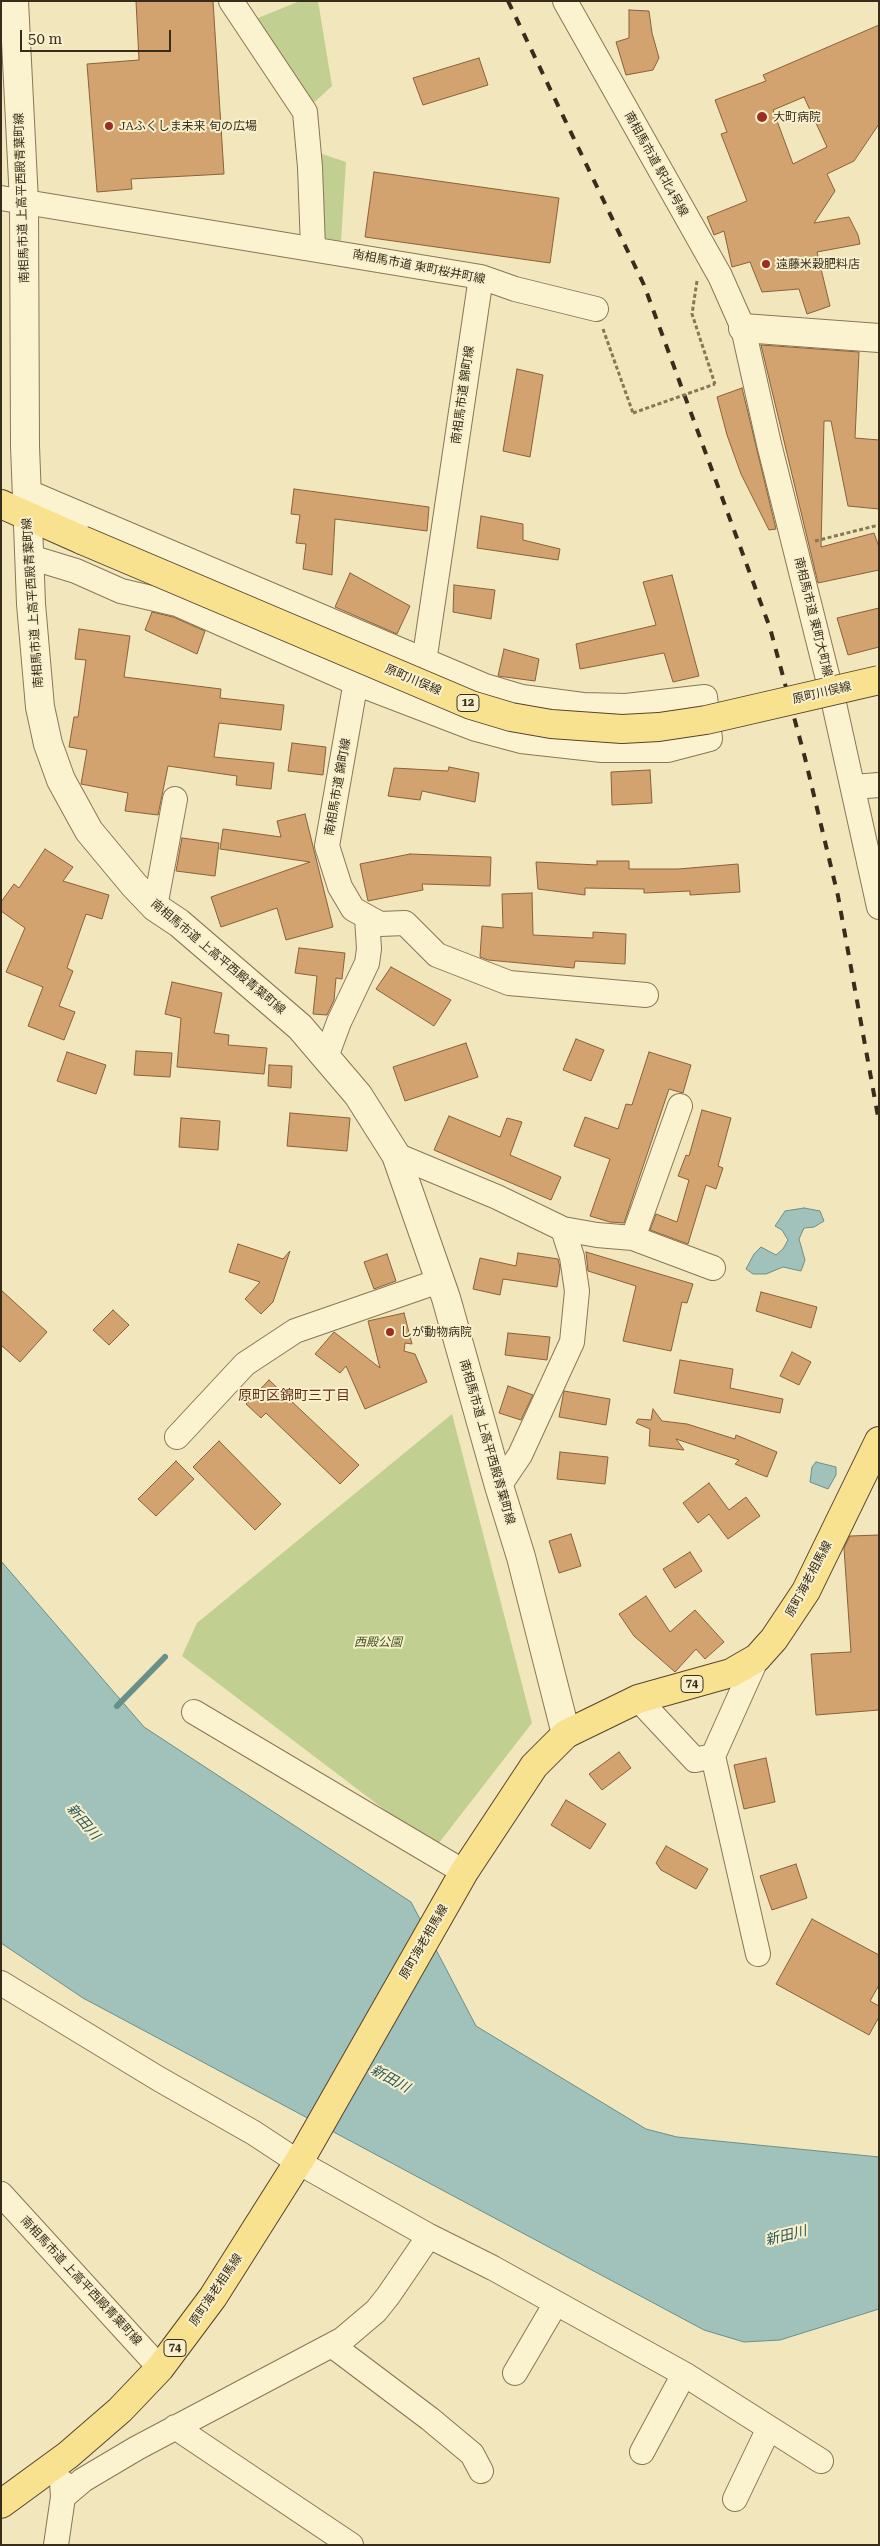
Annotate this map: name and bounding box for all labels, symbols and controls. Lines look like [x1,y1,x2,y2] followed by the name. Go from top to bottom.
[22,20,174,52] scale bar
[28,30,62,48] text: 50 m
[621,109,691,219] street label: 南相馬市道 駅北4号線
[755,110,769,124] marker: 大町病院
[773,110,821,124] place label: 大町病院
[12,112,32,284] street label: 南相馬市道 上高平西殿青葉町線
[119,119,257,133] place label: JAふくしま未来 旬の広場
[103,120,115,132] marker: JAふくしま未来 旬の広場
[351,247,487,287] street label: 南相馬市道 東町桜井町線
[776,257,860,271] place label: 遠藤米穀肥料店
[760,258,772,270] marker: 遠藤米穀肥料店
[449,345,477,445] street label: 南相馬市道 錦町線
[20,517,46,689] street label: 南相馬市道 上高平西殿青葉町線
[791,556,835,678] street label: 南相馬市道 東町大町線
[383,662,443,698] street label: 原町川俣線
[791,679,853,707] street label: 原町川俣線
[457,694,479,711] road number: 12
[322,737,354,837] street label: 南相馬市道 錦町線
[148,897,288,1017] street label: 南相馬市道 上高平西殿青葉町線
[400,1325,472,1339] place label: しが動物病院
[384,1326,396,1338] marker: しが動物病院
[457,1358,517,1526] street label: 南相馬市道 上高平西殿青葉町線
[238,1388,350,1404] district label: 原町区錦町三丁目
[783,1539,835,1619] street label: 原町海老相馬線
[354,1635,402,1649] park label: 西殿公園
[681,1676,703,1692] road number: 74
[63,1801,103,1843] water label: 新田川
[397,1902,451,1982] street label: 原町海老相馬線
[368,2061,412,2097] water label: 新田川
[17,2214,145,2348] street label: 南相馬市道 上高平西殿青葉町線
[764,2223,808,2249] water label: 新田川
[187,2251,245,2329] street label: 原町海老相馬線
[164,2340,186,2356] road number: 74

